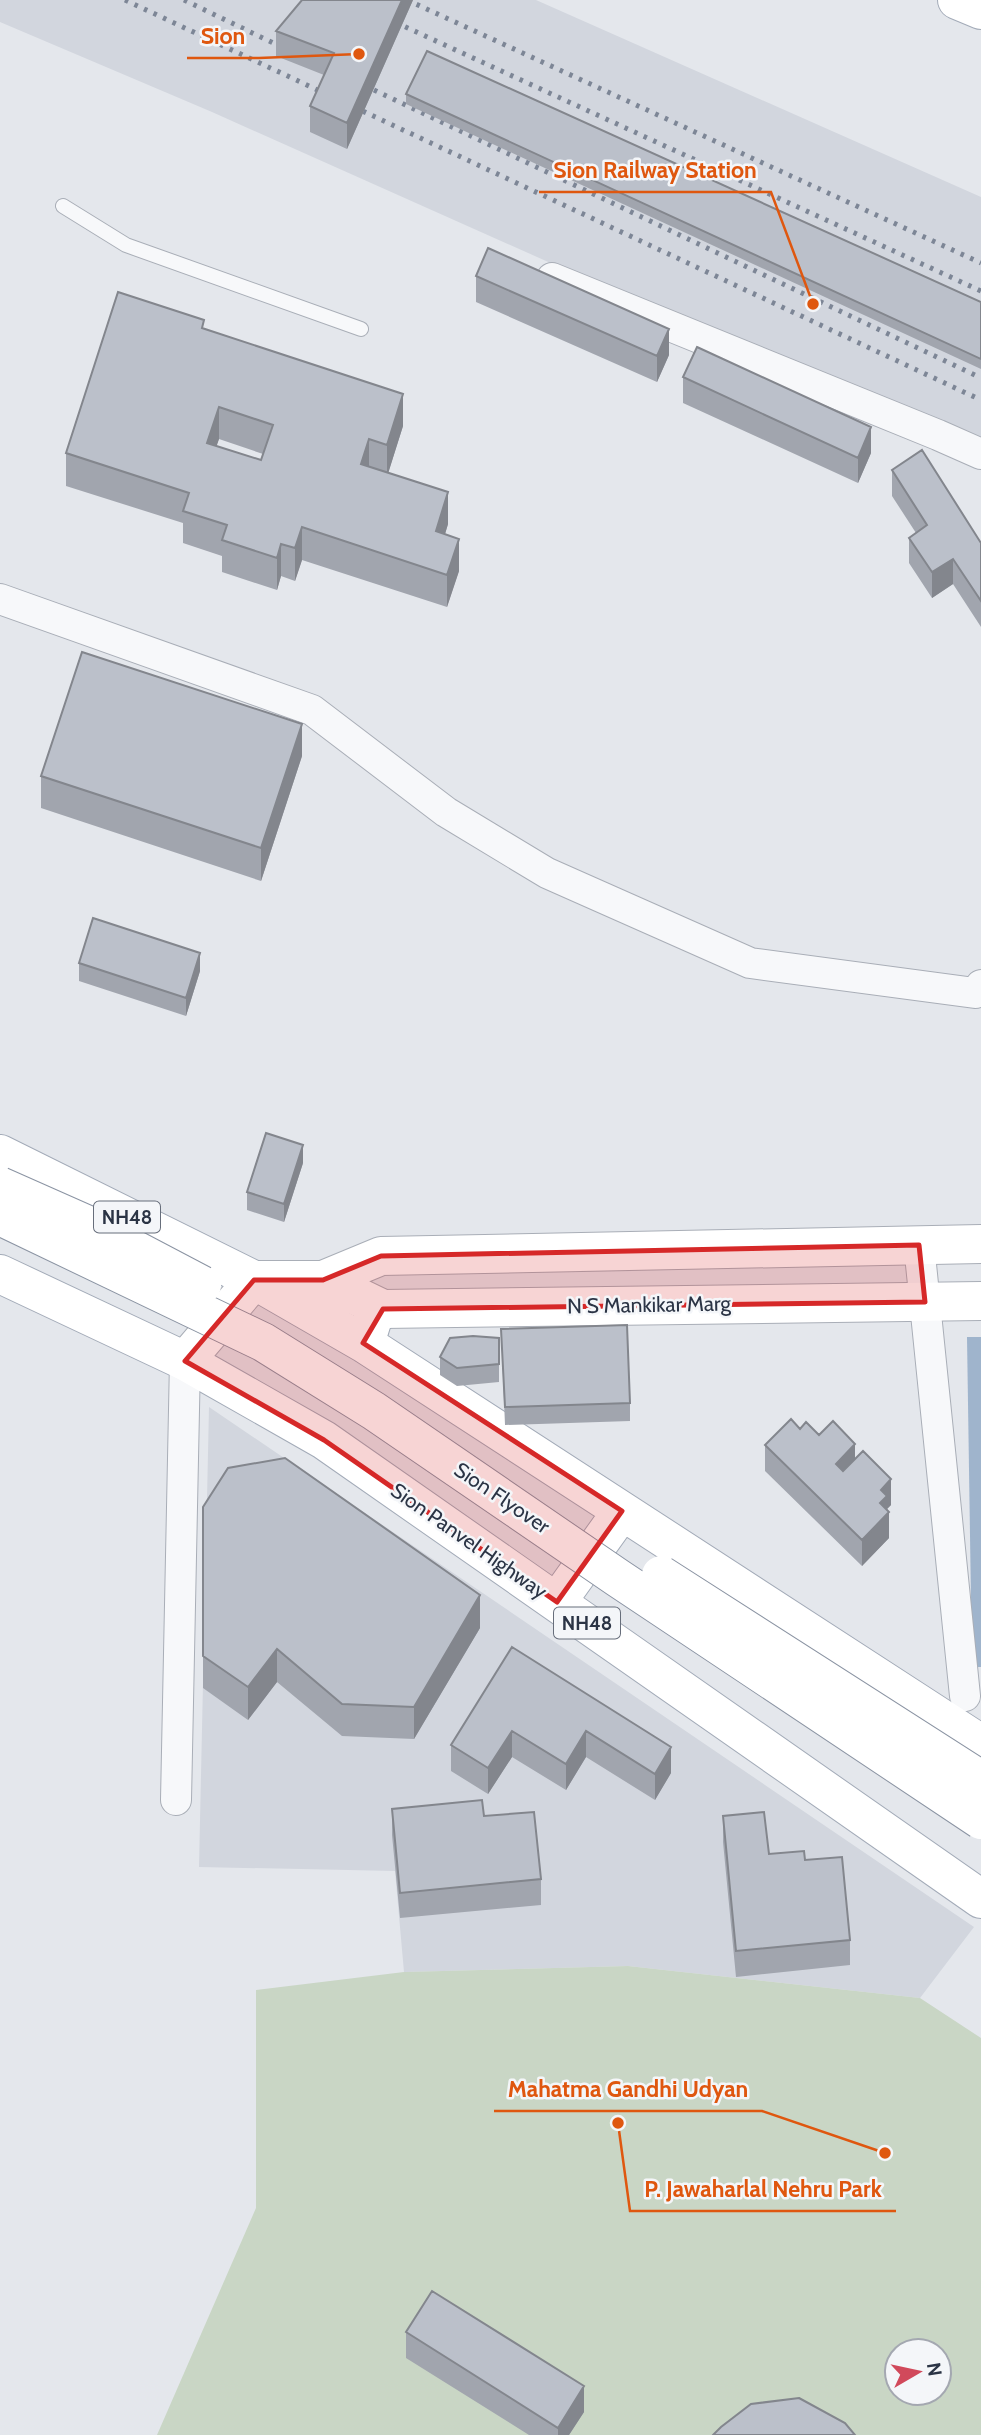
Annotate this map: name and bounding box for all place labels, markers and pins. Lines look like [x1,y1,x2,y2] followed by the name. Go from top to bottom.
[187,14,259,58] callout: Sion
[539,148,771,192] callout: Sion Railway Station
[494,2067,762,2111] callout: Mahatma Gandhi Udyan
[630,2167,896,2211] callout: P. Jawaharlal Nehru Park

